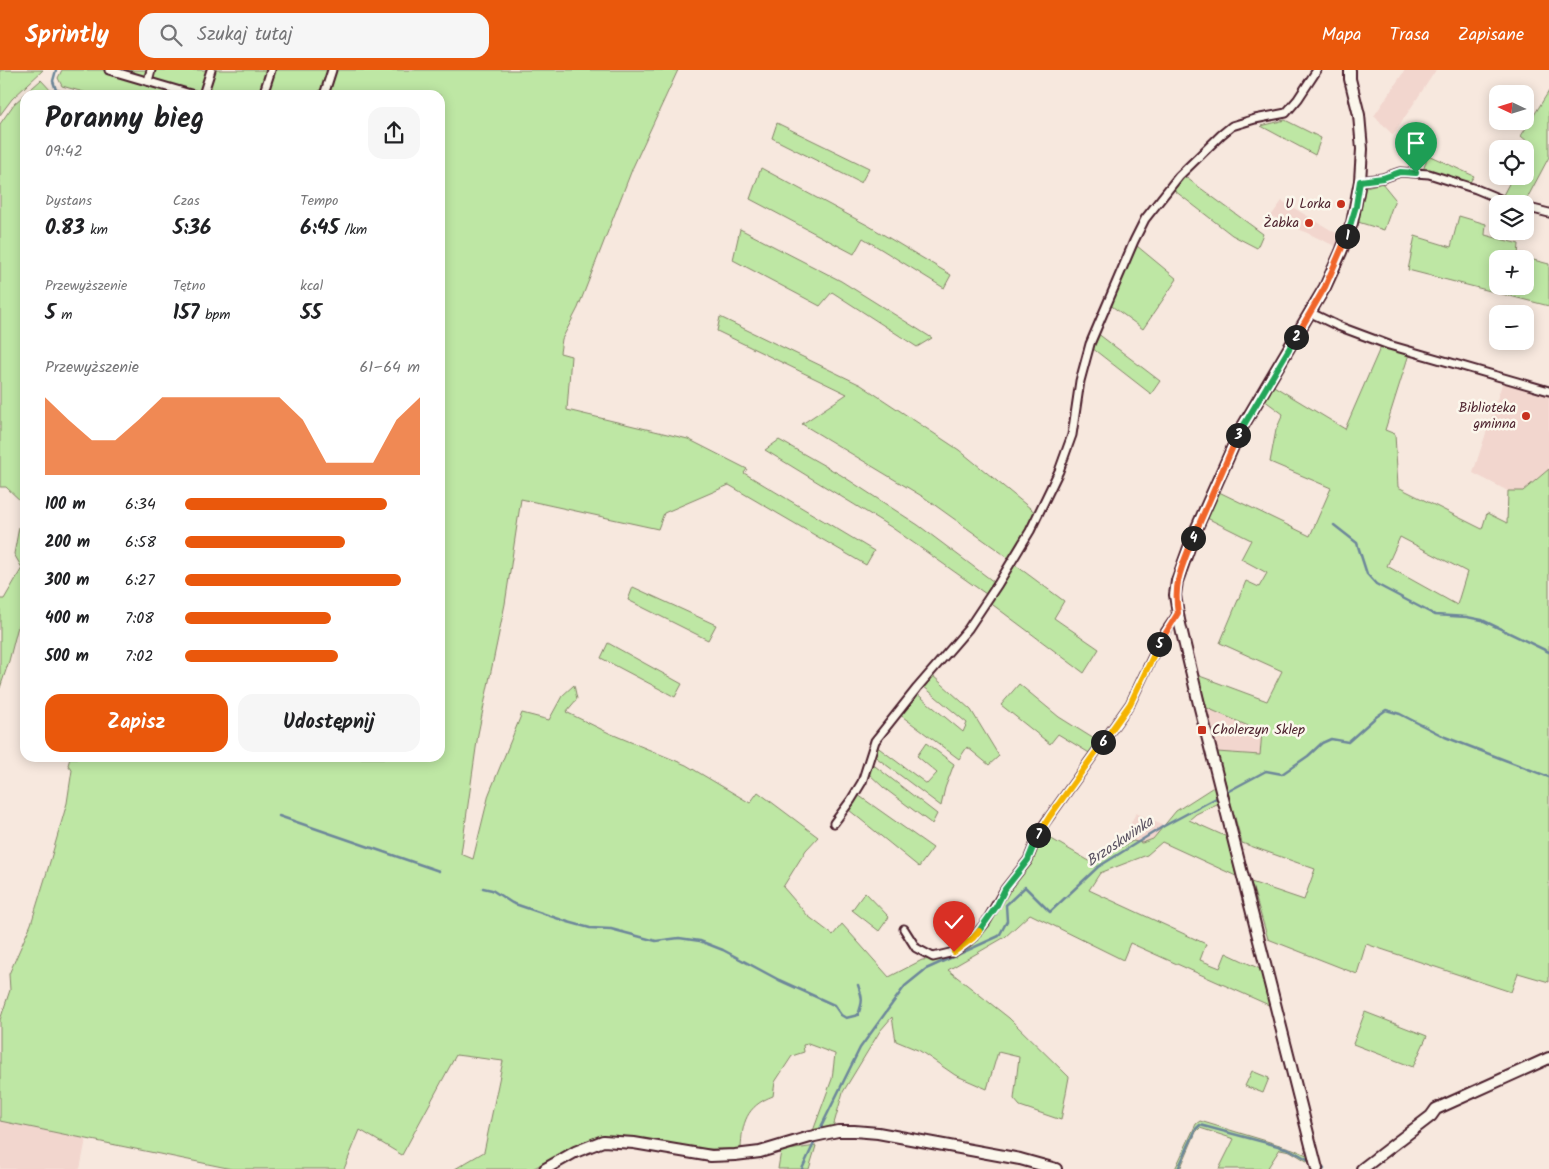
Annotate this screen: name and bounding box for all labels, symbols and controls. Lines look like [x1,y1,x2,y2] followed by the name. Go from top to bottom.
[139,13,489,58] search box
[25,16,109,55] text: Sprintly
[197,20,293,50] text: Szukaj tutaj
[157,21,185,49] icon: search
[1322,21,1362,50] text: Mapa
[1390,21,1430,50] text: Trasa
[1458,21,1524,50] text: Zapisane
[1489,85,1534,130] north arrow
[1489,85,1534,350] map controls
[45,97,204,142] text: Poranny bieg
[368,107,420,159] button: share
[1395,122,1437,173] pin
[1402,129,1430,157] icon: arrive
[45,139,83,164] text: 09:42
[1489,140,1534,185] button: locate
[45,190,92,212] text: Dystans
[173,190,200,212] text: Czas
[300,190,338,212] text: Tempo
[1285,193,1331,215] place label: U Lorka
[1489,195,1534,240] button: layers
[1335,198,1347,210] marker: U Lorka
[45,212,85,245] text: 0.83
[173,212,211,245] text: 5:36
[300,212,339,245] text: 6:45
[1263,212,1299,234] place label: Żabka
[1303,217,1315,229] marker: Żabka
[85,219,108,241] text: km
[339,219,367,241] text: /km
[1334,224,1360,248] pin: 1
[1345,225,1350,247] text: 1
[1489,250,1534,295] button: +
[45,275,127,297] text: Przewyższenie
[173,275,206,297] text: Tętno
[300,275,323,297] text: kcal
[45,297,56,330] text: 5
[173,297,200,330] text: 157
[300,297,322,330] text: 55
[56,304,72,326] text: m
[200,304,230,326] text: bpm
[1489,305,1534,350] button: −
[1284,324,1308,350] pin: 2
[1292,326,1301,348] text: 2
[45,355,139,380] text: Przewyższenie
[359,355,420,380] text: 61–64 m
[1458,397,1516,435] place label: Biblioteka gminna
[1520,410,1532,422] marker: Biblioteka gminna
[1226,422,1250,448] pin: 3
[1235,424,1242,446] text: 3
[45,492,86,517] text: 100 m
[125,492,156,517] text: 6:34
[1180,526,1206,550] pin: 4
[1190,527,1197,549] text: 4
[45,530,90,555] text: 200 m
[125,530,156,555] text: 6:58
[45,568,89,593] text: 300 m
[125,568,155,593] text: 6:27
[45,606,89,631] text: 400 m
[125,606,154,631] text: 7:08
[1146,632,1172,656] pin: 5
[1156,633,1163,655] text: 5
[45,644,89,669] text: 500 m
[125,644,154,669] text: 7:02
[45,694,228,752] button: Zapisz
[238,694,420,752] button: Udostępnij
[1212,719,1305,741] place label: Cholerzyn Sklep
[1196,724,1208,736] marker: Cholerzyn Sklep
[1090,730,1116,754] pin: 6
[1100,731,1107,753] text: 6
[1081,810,1159,873] water label: Brzoskwinka
[1026,822,1050,848] pin: 7
[1035,824,1042,846] text: 7
[933,901,975,952] pin
[940,908,968,936] icon: check

